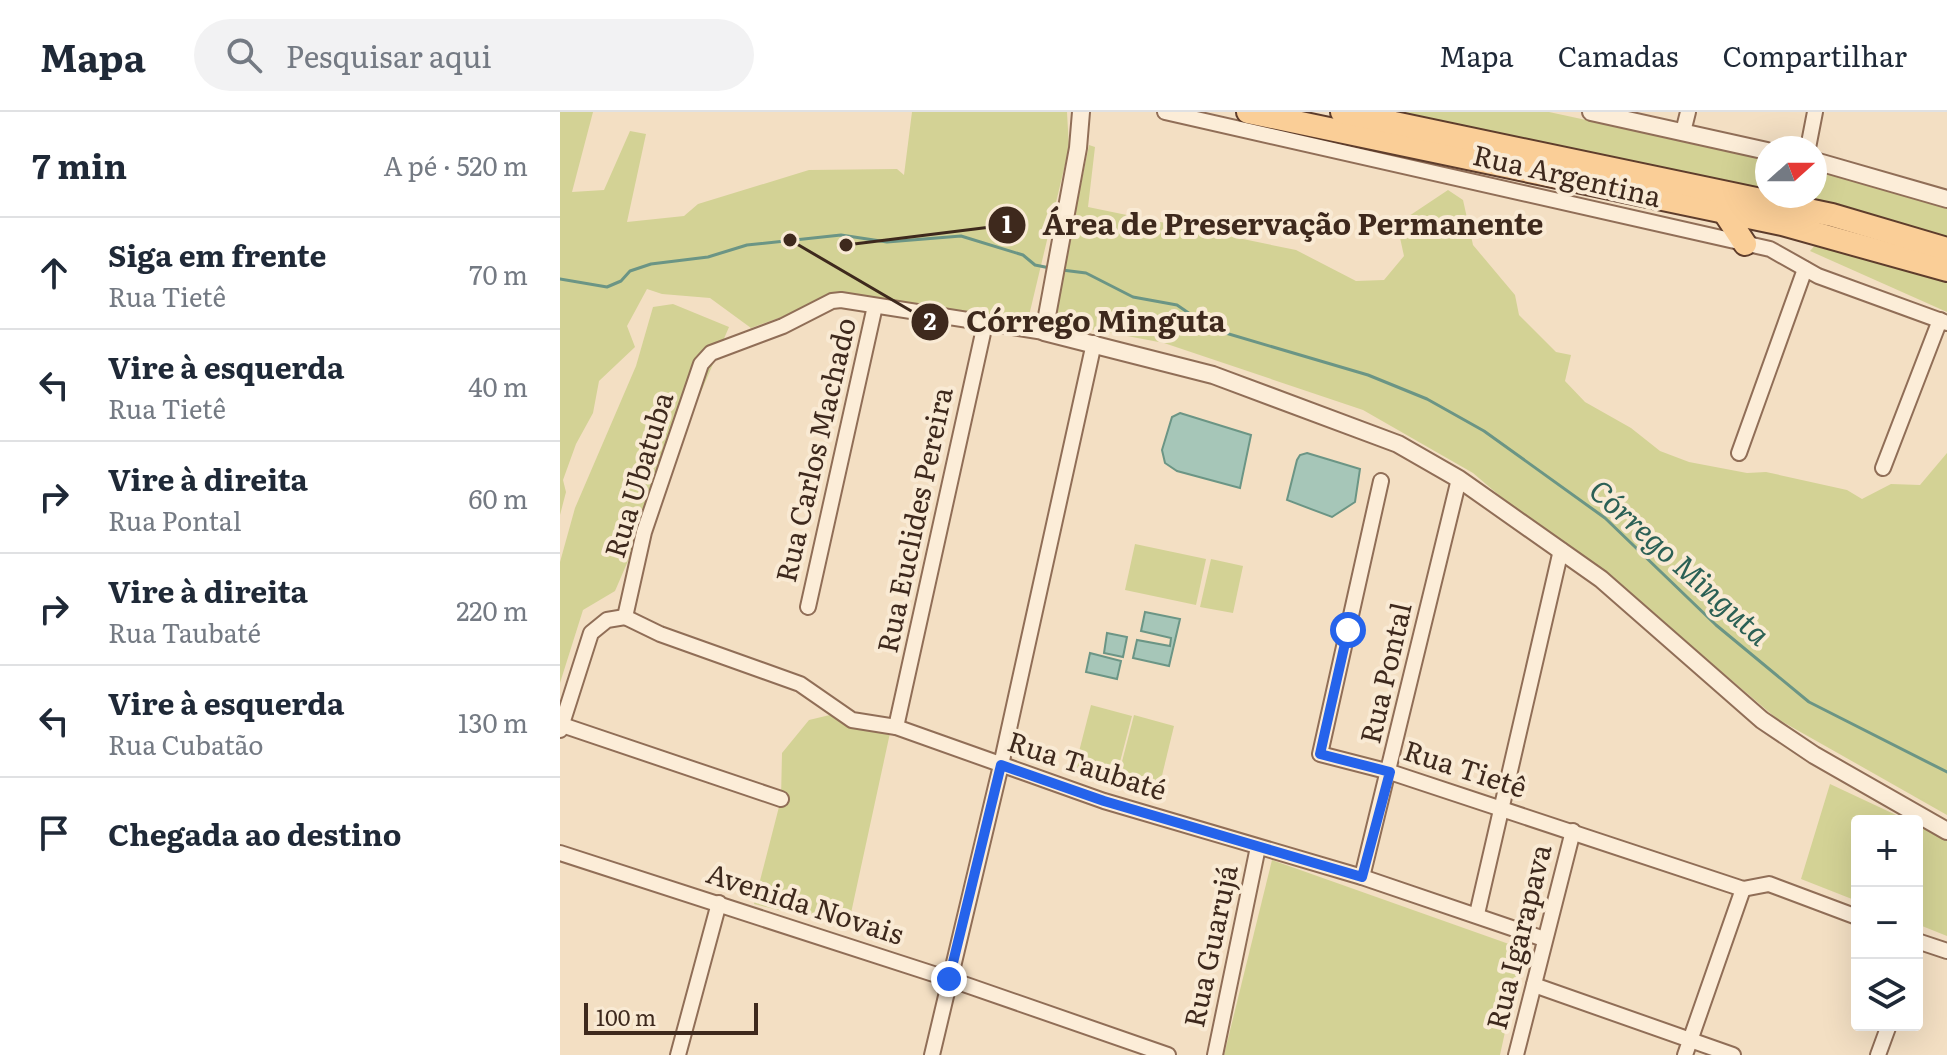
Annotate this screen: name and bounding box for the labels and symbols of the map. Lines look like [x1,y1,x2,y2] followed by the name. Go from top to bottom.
[1469,132,1666,216] street label: Rua Argentina
[1755,136,1827,208] north arrow
[987,198,1560,252] callout: Área de Preservação Permanente
[1042,200,1544,244] text: Área de Preservação Permanente
[1002,205,1012,240] text: 1
[910,295,1242,349] callout: Córrego Minguta
[966,297,1227,341] text: Córrego Minguta
[924,302,937,337] text: 2
[763,313,865,586] street label: Rua Carlos Machado
[864,383,962,656] street label: Rua Euclides Pereira
[592,386,682,563] street label: Rua Ubatuba
[1581,467,1781,654] water label: Córrego Minguta
[1347,598,1421,747] street label: Rua Pontal
[1330,612,1366,648] route start
[1003,719,1172,810] street label: Rua Taubaté
[1399,728,1533,807] street label: Rua Tietê
[1474,839,1560,1034] street label: Rua Igarapava
[702,850,910,954] street label: Avenida Novais
[1171,860,1247,1031] street label: Rua Guarujá
[931,961,967,997] route end
[584,999,758,1035] scale bar

